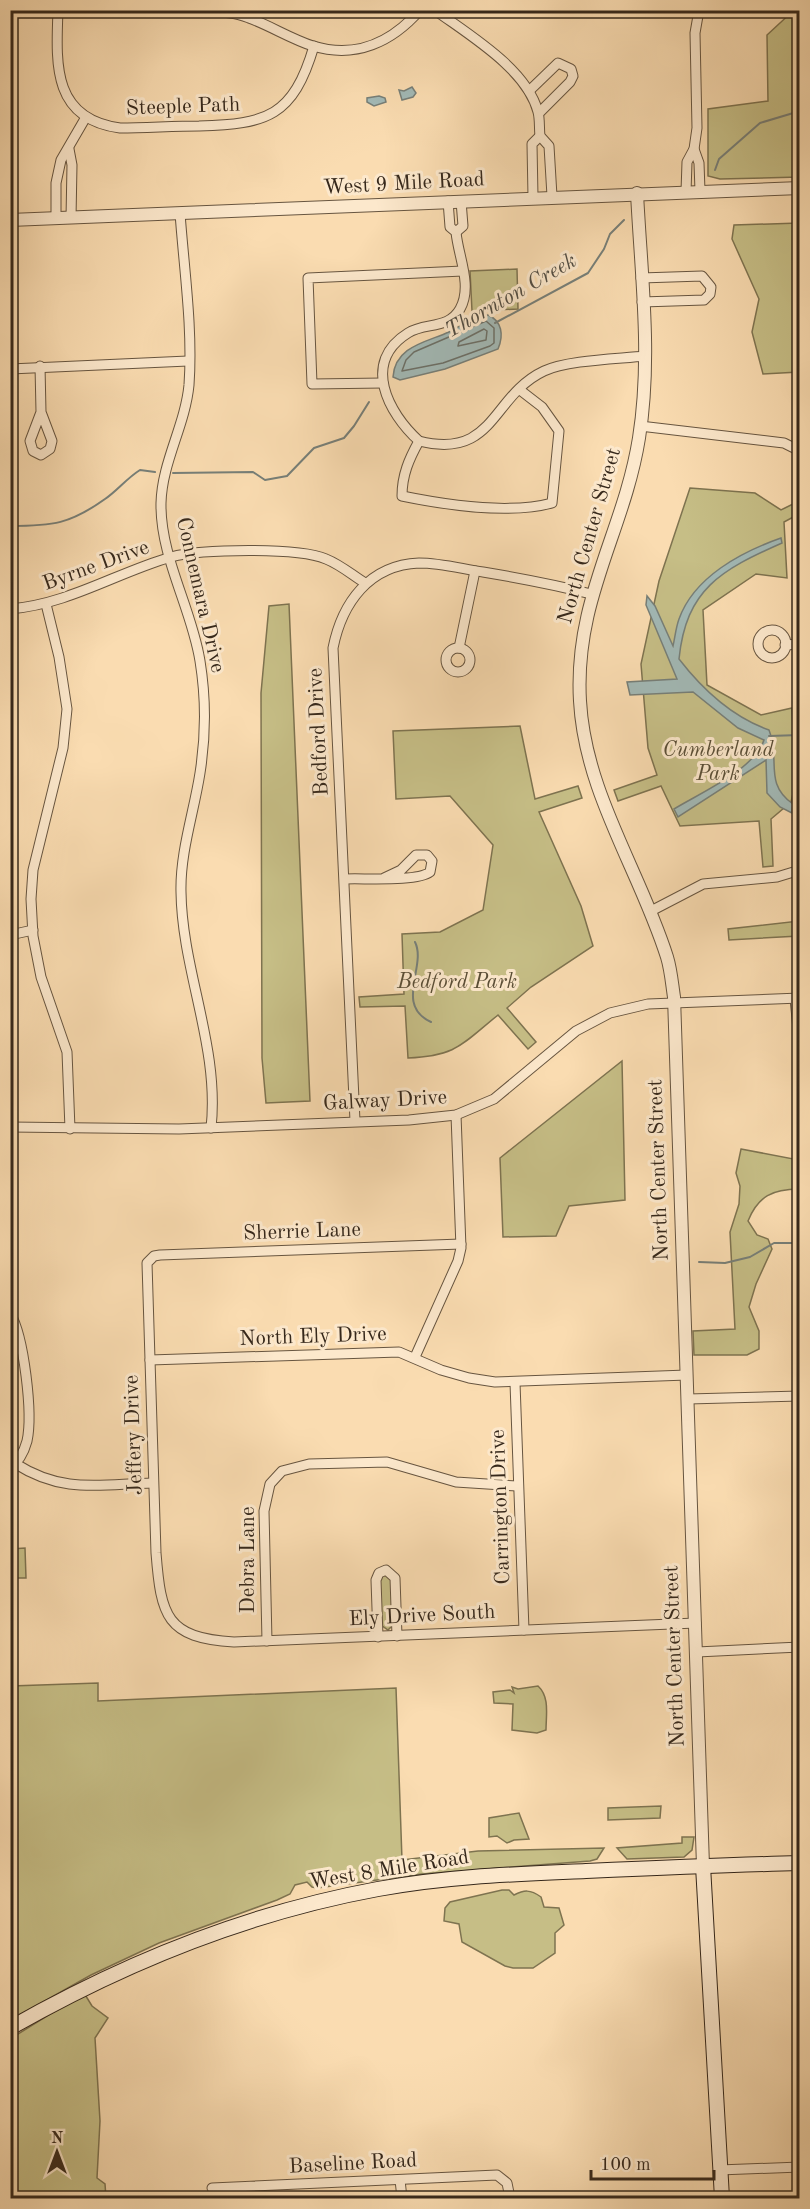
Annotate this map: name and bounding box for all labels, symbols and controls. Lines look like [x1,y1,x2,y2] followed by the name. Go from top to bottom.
[126,95,240,119] street label: Steeple Path
[323,169,485,199] street label: West 9 Mile Road
[442,249,581,342] water label: Thornton Creek
[555,446,625,626] street label: North Center Street
[172,515,228,675] street label: Connemara Drive
[40,537,152,595] street label: Byrne Drive
[305,667,333,797] street label: Bedford Drive
[662,740,774,785] park label: Cumberland Park
[396,972,517,993] park label: Bedford Park
[645,1079,673,1261] street label: North Center Street
[322,1087,448,1115] street label: Galway Drive
[243,1219,361,1245] street label: Sherrie Lane
[239,1324,387,1350] street label: North Ely Drive
[121,1374,147,1496] street label: Jeffery Drive
[488,1429,514,1585] street label: Carrington Drive
[238,1506,259,1614] street label: Debra Lane
[661,1565,689,1747] street label: North Center Street
[348,1602,496,1630] street label: Ely Drive South
[307,1847,471,1893] street label: West 8 Mile Road
[27,2122,87,2182] north arrow
[51,2131,64,2147] text: N
[591,2143,714,2181] scale bar
[288,2150,418,2178] street label: Baseline Road
[600,2156,651,2174] text: 100 m

